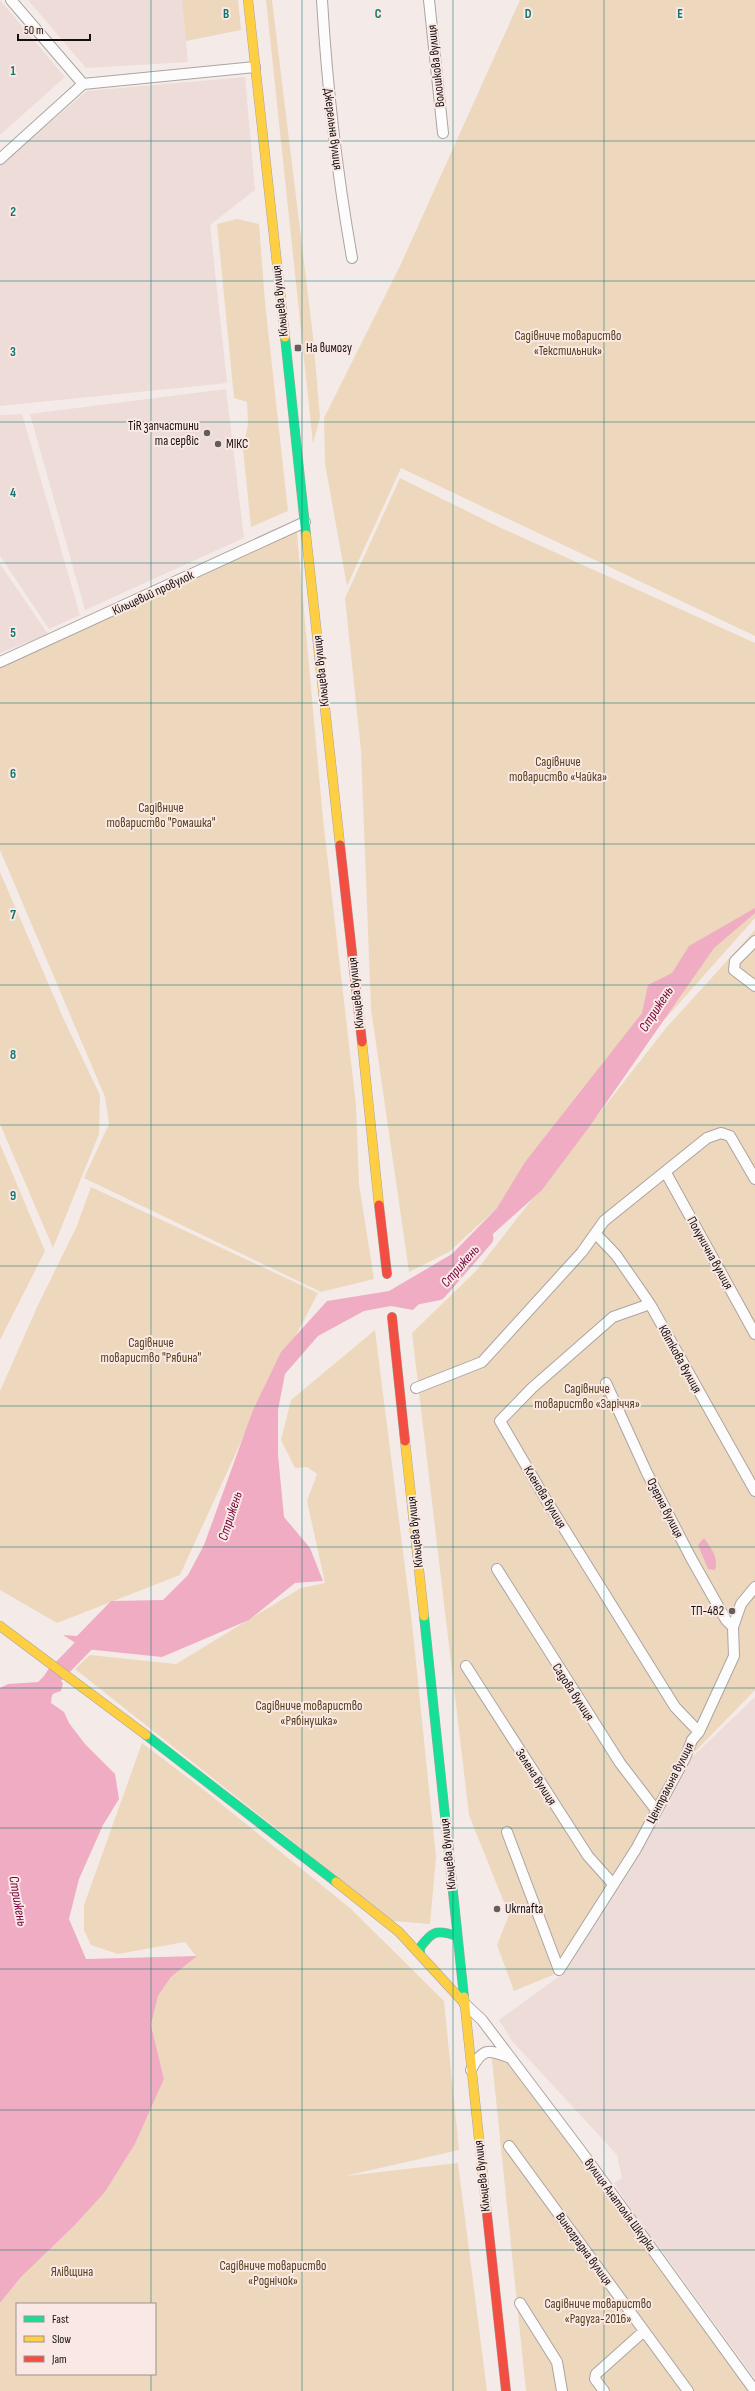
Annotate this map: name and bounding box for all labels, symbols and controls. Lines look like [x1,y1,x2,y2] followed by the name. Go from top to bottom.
[223,6,229,22] text: B
[375,6,382,22] text: C
[525,6,532,22] text: D
[677,6,683,22] text: E
[18,16,90,42] scale bar
[24,23,44,38] text: 50 m
[424,24,448,108] street label: Волошкова вулиця
[10,63,16,79] text: 1
[320,87,346,171] street label: Джерельна вулиця
[10,204,16,220] text: 2
[268,264,292,338] street label: Кільцева вулиця
[515,328,621,359] park label: Садівниче товариство «Текстильник»
[306,340,352,356] place label: На вимогу
[293,343,303,353] marker: На вимогу
[10,344,16,360] text: 3
[128,418,199,449] place label: TiR запчастини та сервіс
[202,428,212,438] marker: TiR запчастини та сервіс
[226,436,248,452] place label: МІКС
[213,439,223,449] marker: МІКС
[10,485,16,501] text: 4
[110,567,196,619] street label: Кільцевий провулок
[10,625,16,641] text: 5
[309,634,333,708] street label: Кільцева вулиця
[509,754,607,785] park label: Садівниче товариство «Чайка»
[10,766,16,782] text: 6
[106,800,216,831] park label: Садівниче товариство "Ромашка"
[10,907,16,923] text: 7
[344,956,368,1030] street label: Кільцева вулиця
[635,983,677,1035] water label: Стрижень
[10,1047,16,1063] text: 8
[10,1188,16,1204] text: 9
[683,1214,737,1292] street label: Полунична вулиця
[437,1241,483,1291] water label: Стрижень
[655,1322,705,1396] street label: Квіткова вулиця
[101,1335,202,1366] park label: Садівниче товариство "Рябина"
[534,1381,640,1412] park label: Садівниче товариство «Заріччя»
[520,1463,570,1531] street label: Кленова вулиця
[643,1475,687,1541] street label: Озерна вулиця
[214,1489,246,1543] water label: Стрижень
[403,1495,427,1569] street label: Кільцева вулиця
[691,1603,724,1619] place label: ТП-482
[727,1606,737,1616] marker: ТП-482
[549,1660,597,1724] street label: Садова вулиця
[256,1698,362,1729] park label: Садівниче товариство «Рябінушка»
[643,1740,697,1826] street label: Центральна вулиця
[512,1746,560,1808] street label: Зелена вулиця
[436,1817,460,1891] street label: Кільцева вулиця
[5,1875,31,1928] water label: Стрижень
[505,1901,543,1917] place label: Ukrnafta
[492,1904,502,1914] marker: Ukrnafta
[470,2139,494,2213] street label: Кільцева вулиця
[581,2155,659,2255] street label: вулиця Анатолія Шкурка
[552,2210,616,2288] street label: Виноградна вулиця
[220,2258,326,2289] park label: Садівниче товариство «Роднічок»
[51,2264,93,2280] park label: Ялівщина
[545,2296,651,2327] park label: Садівниче товариство «Радуга-2016»
[16,2303,156,2375] legend
[52,2312,69,2327] text: Fast
[52,2332,71,2347] text: Slow
[51,2352,67,2367] text: Jam

